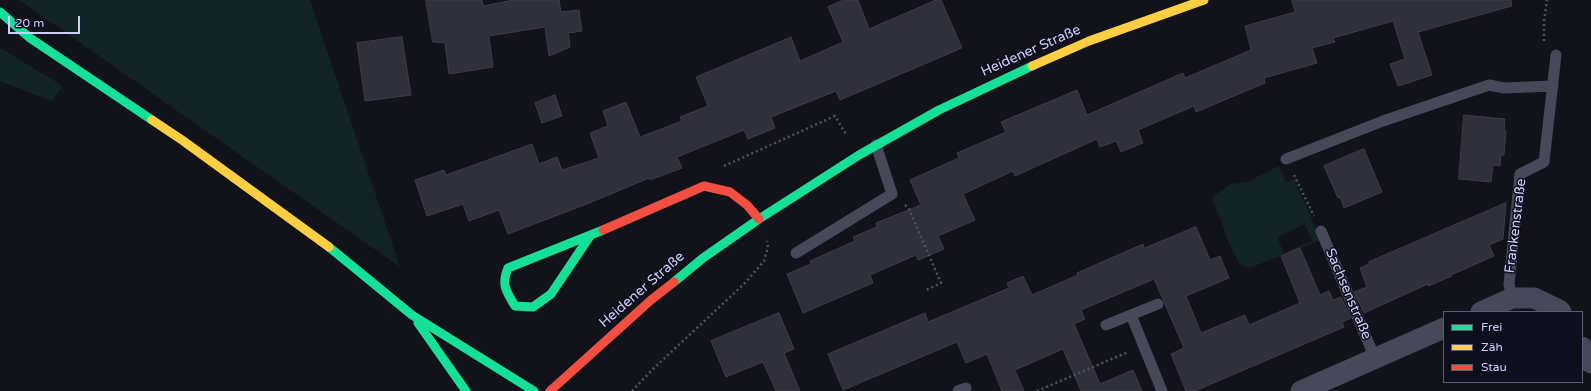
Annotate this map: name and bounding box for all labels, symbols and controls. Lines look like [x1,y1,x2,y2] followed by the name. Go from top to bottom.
[10,8,82,34] scale bar
[15,16,44,30] text: 20 m
[979,21,1083,81] street label: Heidener Straße
[1502,178,1530,274] street label: Frankenstraße
[1321,246,1375,342] street label: Sachsenstraße
[596,248,688,332] street label: Heidener Straße
[1443,311,1583,383] legend
[1481,320,1502,334] text: Frei
[1481,340,1503,354] text: Zäh
[1481,360,1507,374] text: Stau

